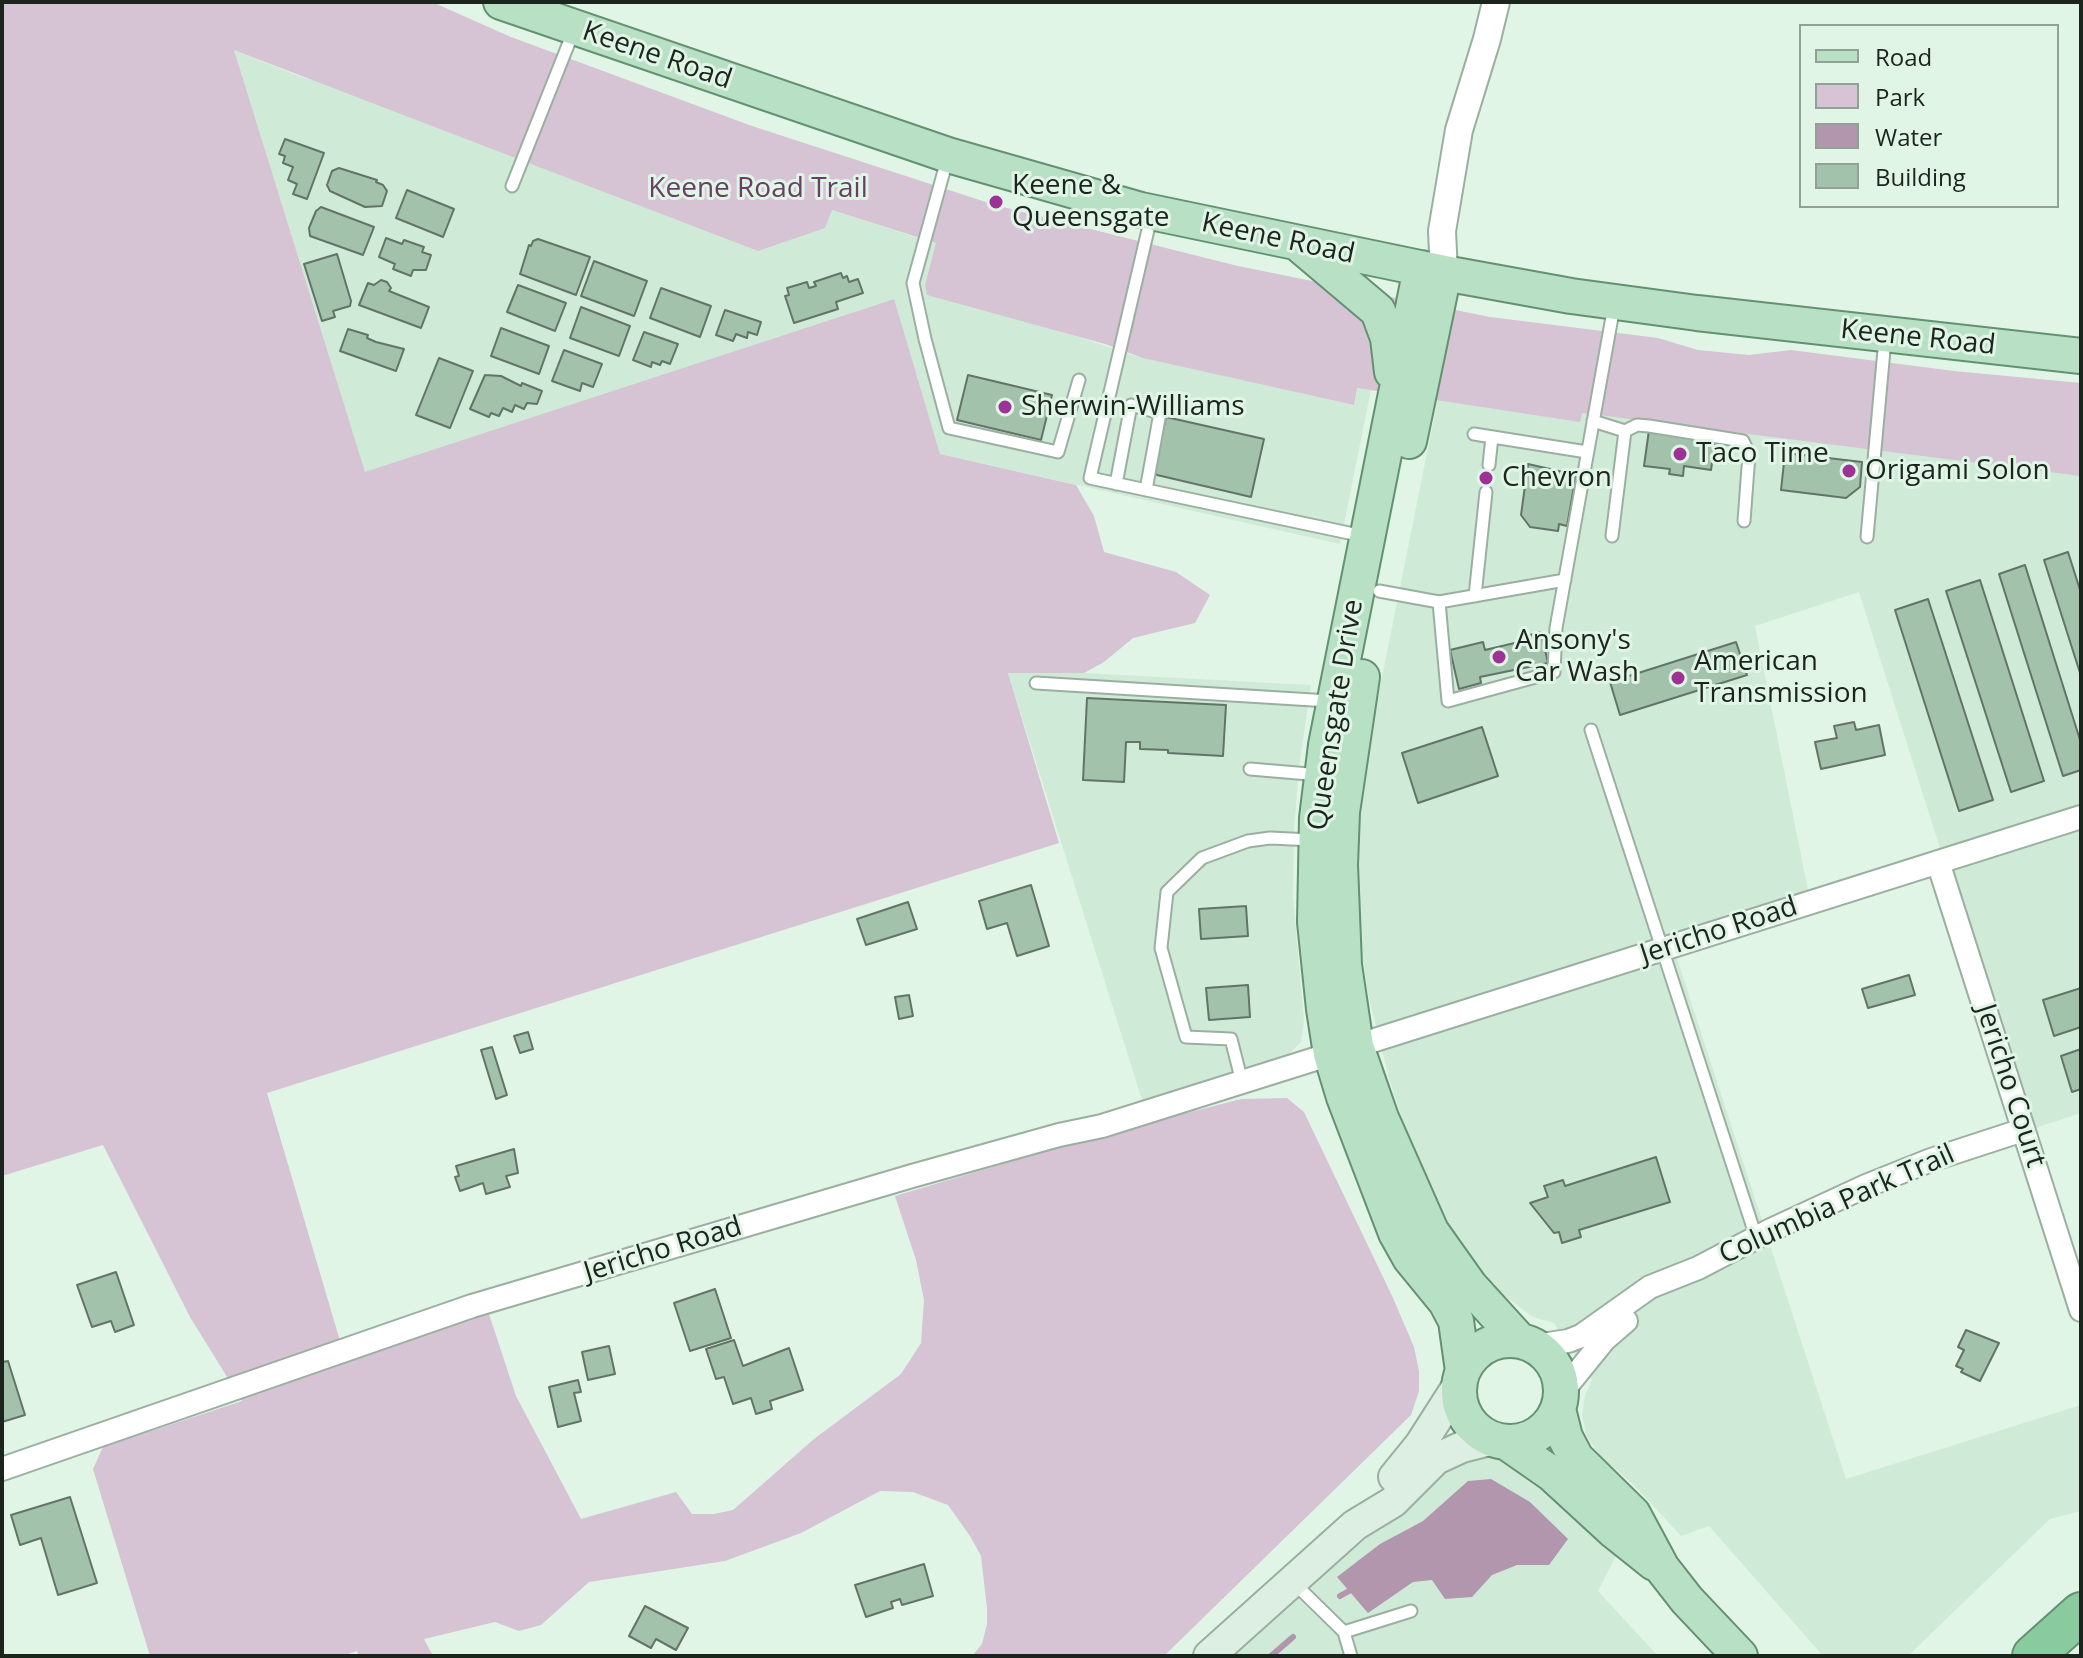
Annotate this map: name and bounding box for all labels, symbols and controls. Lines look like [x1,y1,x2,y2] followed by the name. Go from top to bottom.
[578,15,736,97] street label: Keene Road
[1799,24,2059,208] legend
[1875,40,1932,73] text: Road
[1875,80,1925,113] text: Park
[1875,120,1942,153] text: Water
[1875,160,1966,193] text: Building
[1012,169,1169,235] place label: Keene & Queensgate
[648,172,868,206] park label: Keene Road Trail
[987,193,1005,211] marker: Keene & Queensgate
[1198,206,1358,272] street label: Keene Road
[1839,313,1997,363] street label: Keene Road
[1021,390,1245,424] place label: Sherwin-Williams
[996,398,1014,416] marker: Sherwin-Williams
[1696,437,1829,471] place label: Taco Time
[1671,445,1689,463] marker: Taco Time
[1865,454,2050,488] place label: Origami Solon
[1502,461,1612,495] place label: Chevron
[1840,462,1858,480] marker: Origami Solon
[1477,469,1495,487] marker: Chevron
[1301,597,1371,833] street label: Queensgate Drive
[1515,624,1639,690] place label: Ansony's Car Wash
[1694,645,1868,711] place label: American Transmission
[1490,648,1508,666] marker: Ansony's Car Wash
[1669,669,1687,687] marker: American Transmission
[1636,890,1802,972] street label: Jericho Road
[1968,1000,2052,1172] street label: Jericho Court
[1714,1138,1960,1272] street label: Columbia Park Trail
[580,1210,746,1290] street label: Jericho Road

